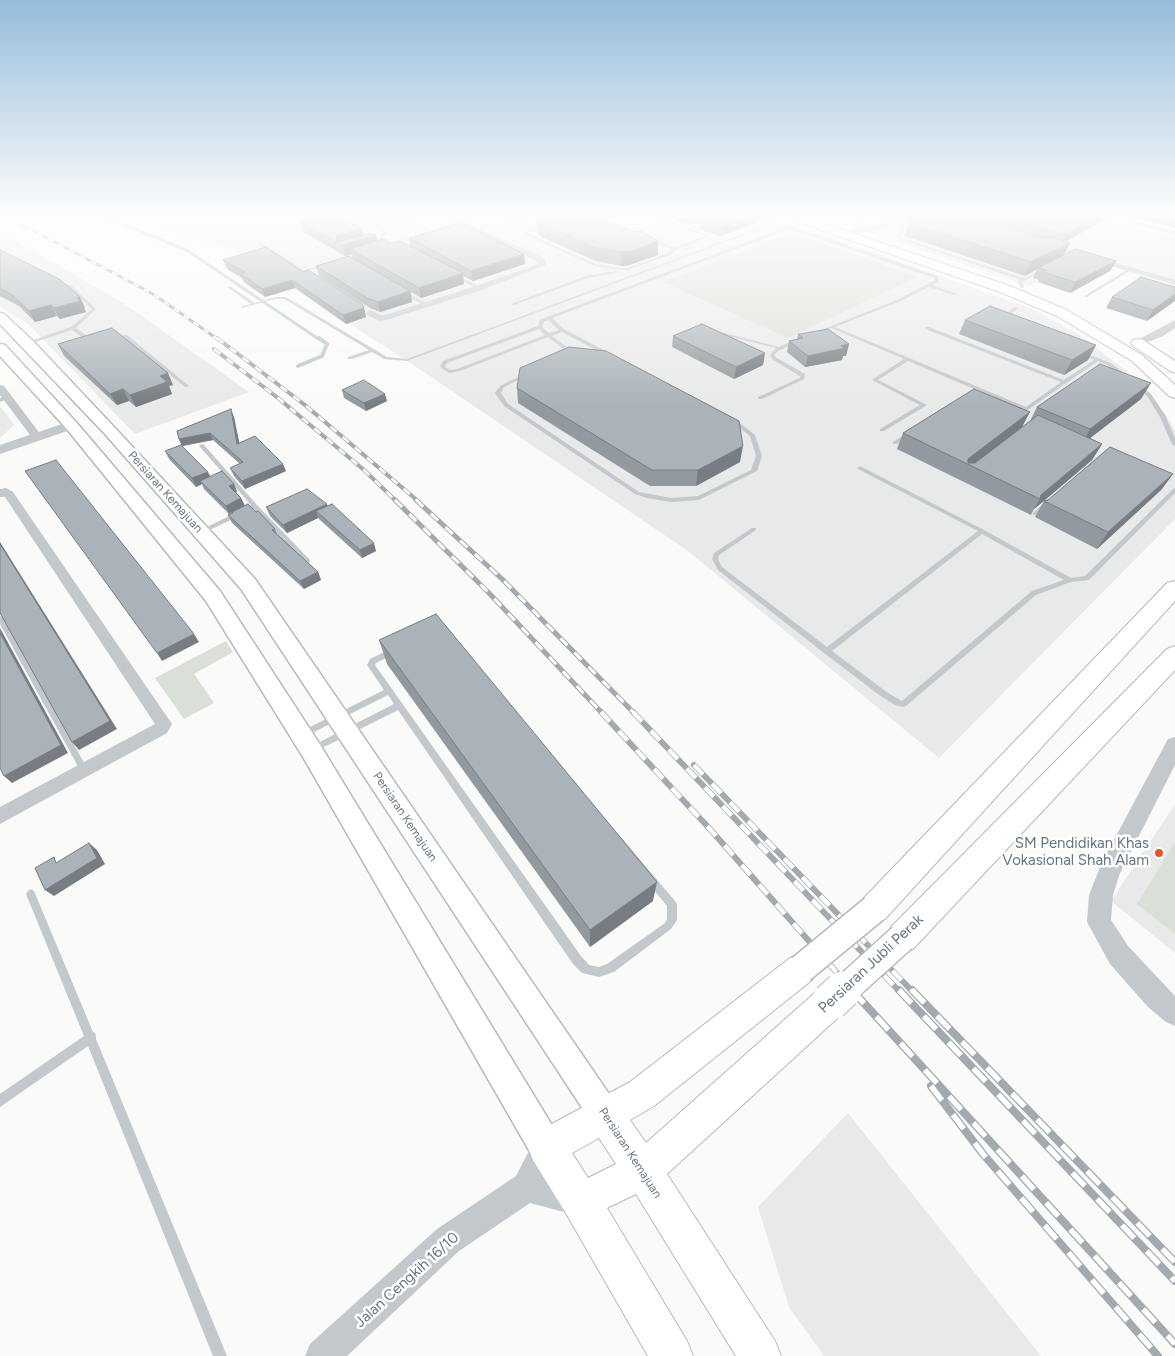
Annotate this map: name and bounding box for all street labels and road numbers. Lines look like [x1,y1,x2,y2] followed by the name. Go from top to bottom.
[125,448,205,536] street label: Persiaran Kemajuan
[370,770,440,864] street label: Persiaran Kemajuan
[815,911,927,1017] street label: Persiaran Jubli Perak
[595,1105,665,1201] street label: Persiaran Kemajuan
[351,1229,463,1331] street label: Jalan Cengkih 16/10

